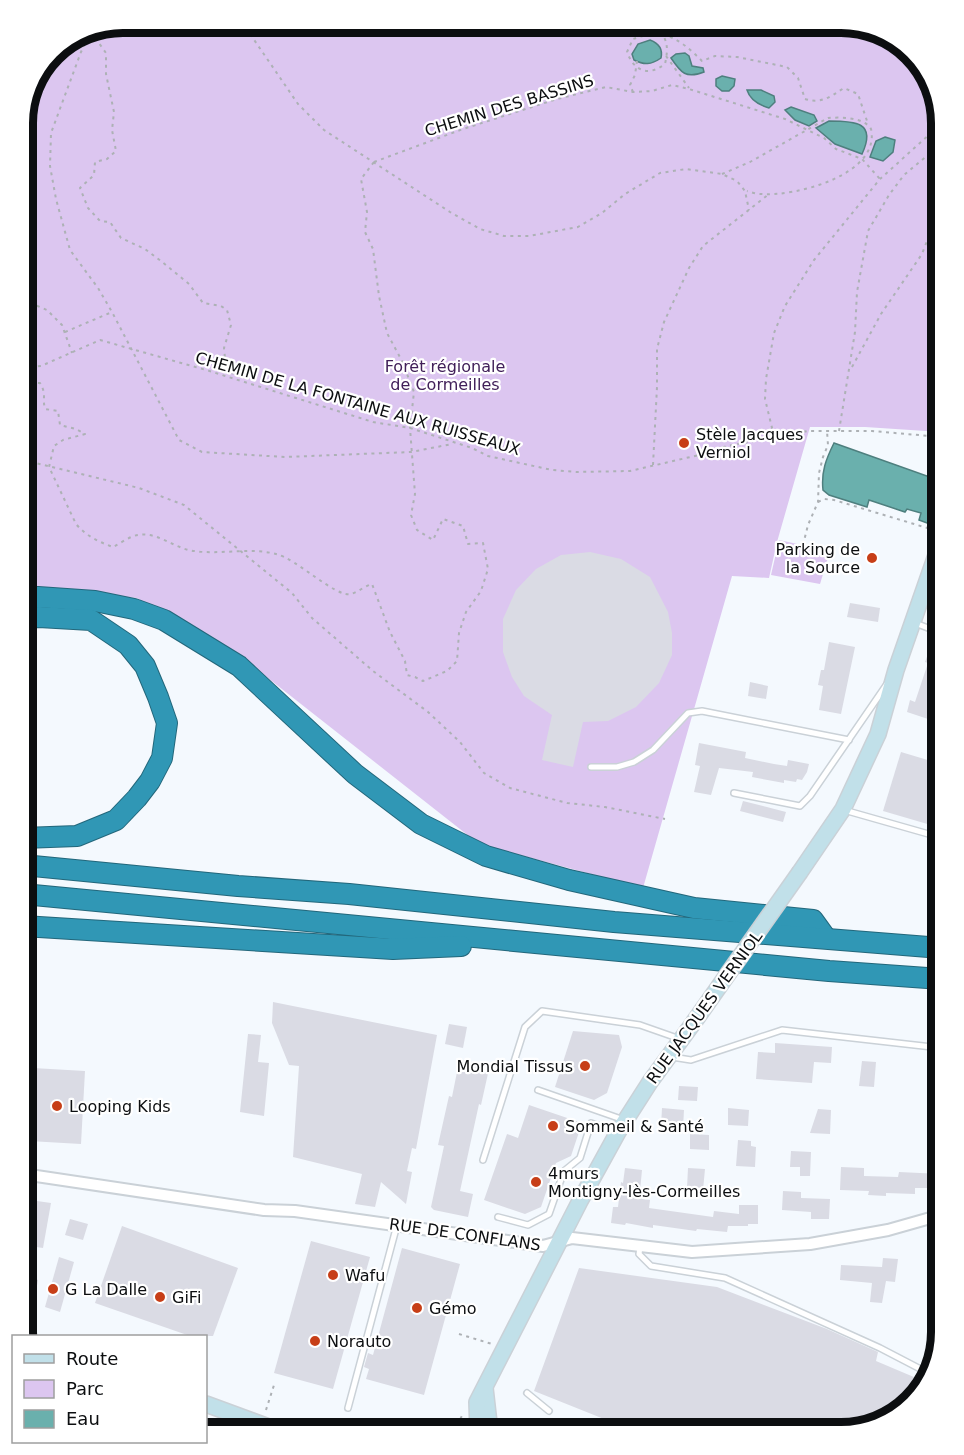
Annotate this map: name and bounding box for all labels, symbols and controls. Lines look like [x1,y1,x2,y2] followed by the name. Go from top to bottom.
[422,71,596,140] street label: CHEMIN DES BASSINS
[193,348,523,459] street label: CHEMIN DE LA FONTAINE AUX RUISSEAUX
[385,357,505,394] park label: Forêt régionale de Cormeilles
[696,425,803,462] place label: Stèle Jacques Verniol
[677,436,691,450] marker: Stèle Jacques Verniol
[776,540,860,577] place label: Parking de la Source
[865,551,879,565] marker: Parking de la Source
[643,927,766,1087] street label: RUE JACQUES VERNIOL
[456,1057,573,1076] place label: Mondial Tissus
[578,1059,592,1073] marker: Mondial Tissus
[69,1097,171,1116] place label: Looping Kids
[50,1099,64,1113] marker: Looping Kids
[565,1117,704,1136] place label: Sommeil & Santé
[546,1119,560,1133] marker: Sommeil & Santé
[548,1164,740,1201] place label: 4murs Montigny-lès-Cormeilles
[529,1175,543,1189] marker: 4murs Montigny-lès-Cormeilles
[388,1214,542,1255] street label: RUE DE CONFLANS
[345,1266,385,1285] place label: Wafu
[326,1268,340,1282] marker: Wafu
[65,1280,147,1299] place label: G La Dalle
[46,1282,60,1296] marker: G La Dalle
[172,1288,201,1307] place label: GiFi
[153,1290,167,1304] marker: GiFi
[429,1299,477,1318] place label: Gémo
[410,1301,424,1315] marker: Gémo
[327,1332,391,1351] place label: Norauto
[308,1334,322,1348] marker: Norauto
[12,1335,207,1443] legend
[66,1348,118,1369] text: Route
[66,1378,104,1399] text: Parc
[66,1408,100,1429] text: Eau

